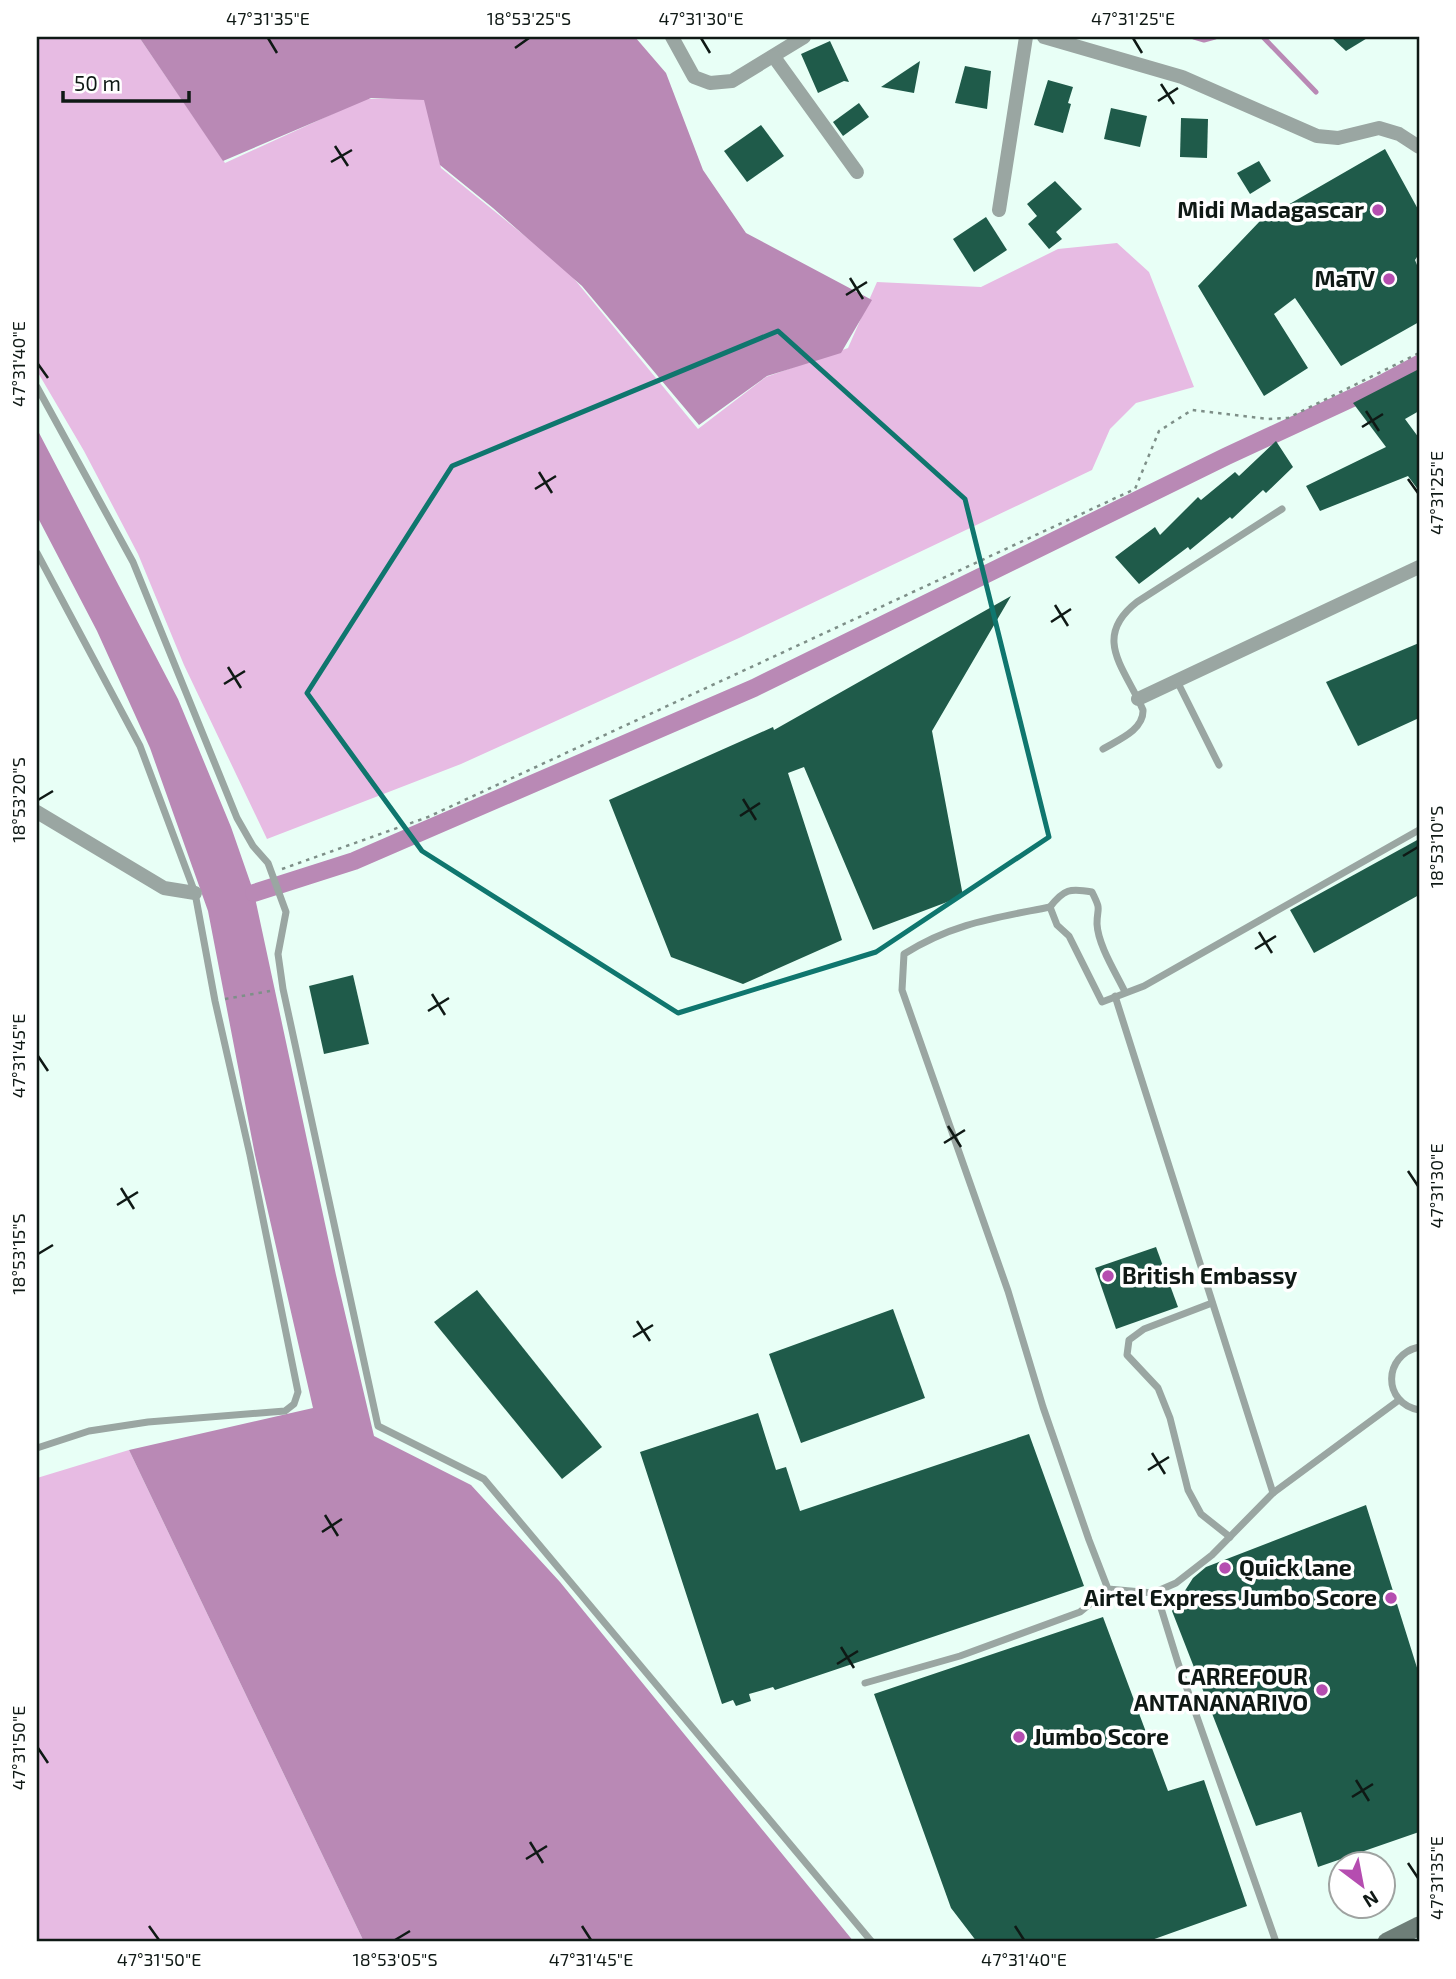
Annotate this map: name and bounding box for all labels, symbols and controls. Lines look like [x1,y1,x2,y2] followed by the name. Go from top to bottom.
[226,7,310,29] text: 47°31'35"E
[487,7,571,29] text: 18°53'25"S
[658,7,744,29] text: 47°31'30"E
[1091,7,1175,29] text: 47°31'25"E
[63,60,189,104] scale bar
[74,70,121,95] text: 50 m
[1177,195,1364,223] place label: Midi Madagascar
[1370,202,1386,218] marker: Midi Madagascar
[1315,264,1375,292] place label: MaTV
[1381,271,1397,287] marker: MaTV
[7,321,29,407] text: 47°31'40"E
[1425,451,1447,535] text: 47°31'25"E
[7,757,29,843] text: 18°53'20"S
[1425,806,1447,888] text: 18°53'10"S
[7,1014,29,1098] text: 47°31'45"E
[1425,1143,1447,1229] text: 47°31'30"E
[7,1213,29,1295] text: 18°53'15"S
[1122,1261,1297,1289] place label: British Embassy
[1100,1268,1116,1284] marker: British Embassy
[1239,1553,1352,1582] place label: Quick lane
[1217,1560,1233,1576] marker: Quick lane
[1084,1583,1377,1611] place label: Airtel Express Jumbo Score
[1383,1590,1399,1606] marker: Airtel Express Jumbo Score
[1134,1662,1308,1716] place label: CARREFOUR ANTANANARIVO
[1314,1682,1330,1698] marker: CARREFOUR ANTANANARIVO
[7,1706,29,1790] text: 47°31'50"E
[1033,1722,1169,1750] place label: Jumbo Score
[1011,1729,1027,1745] marker: Jumbo Score
[1425,1836,1447,1920] text: 47°31'35"E
[1326,1850,1396,1920] north arrow
[1359,1886,1383,1913] text: N
[117,1948,201,1970] text: 47°31'50"E
[353,1948,438,1970] text: 18°53'05"S
[549,1948,633,1970] text: 47°31'45"E
[981,1948,1067,1970] text: 47°31'40"E

